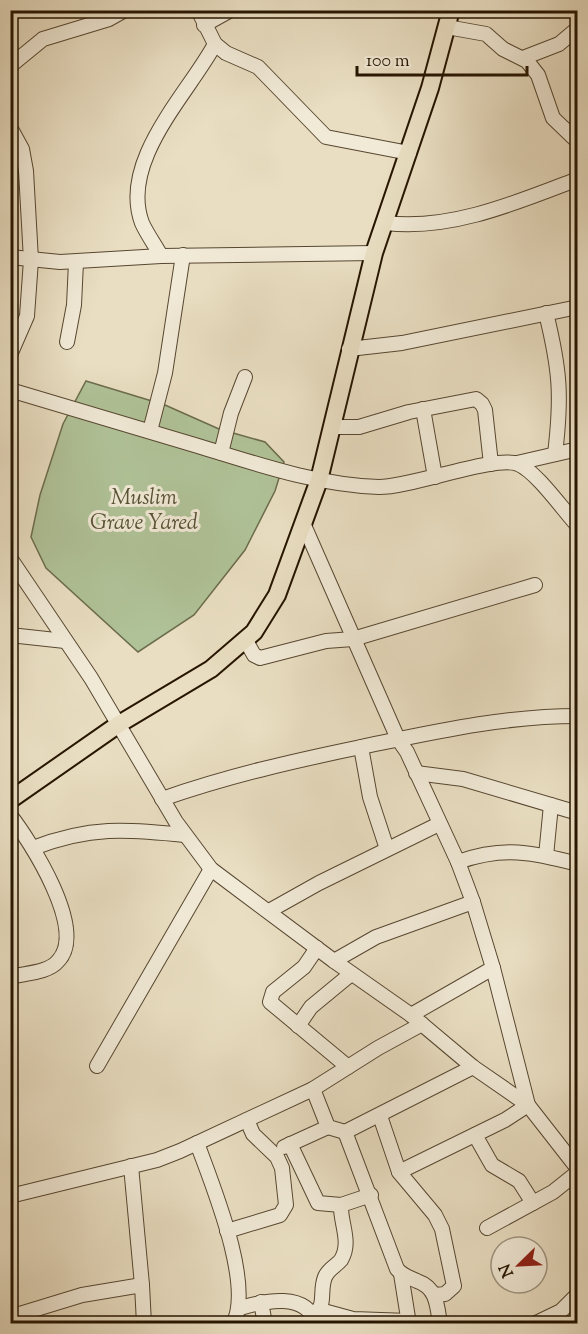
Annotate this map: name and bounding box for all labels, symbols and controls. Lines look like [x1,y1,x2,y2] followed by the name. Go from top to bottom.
[357,39,526,77] scale bar
[366,49,410,75] text: 100 m
[90,483,198,540] park label: Muslim Grave Yared
[489,1235,549,1295] north arrow
[494,1259,521,1281] text: N

